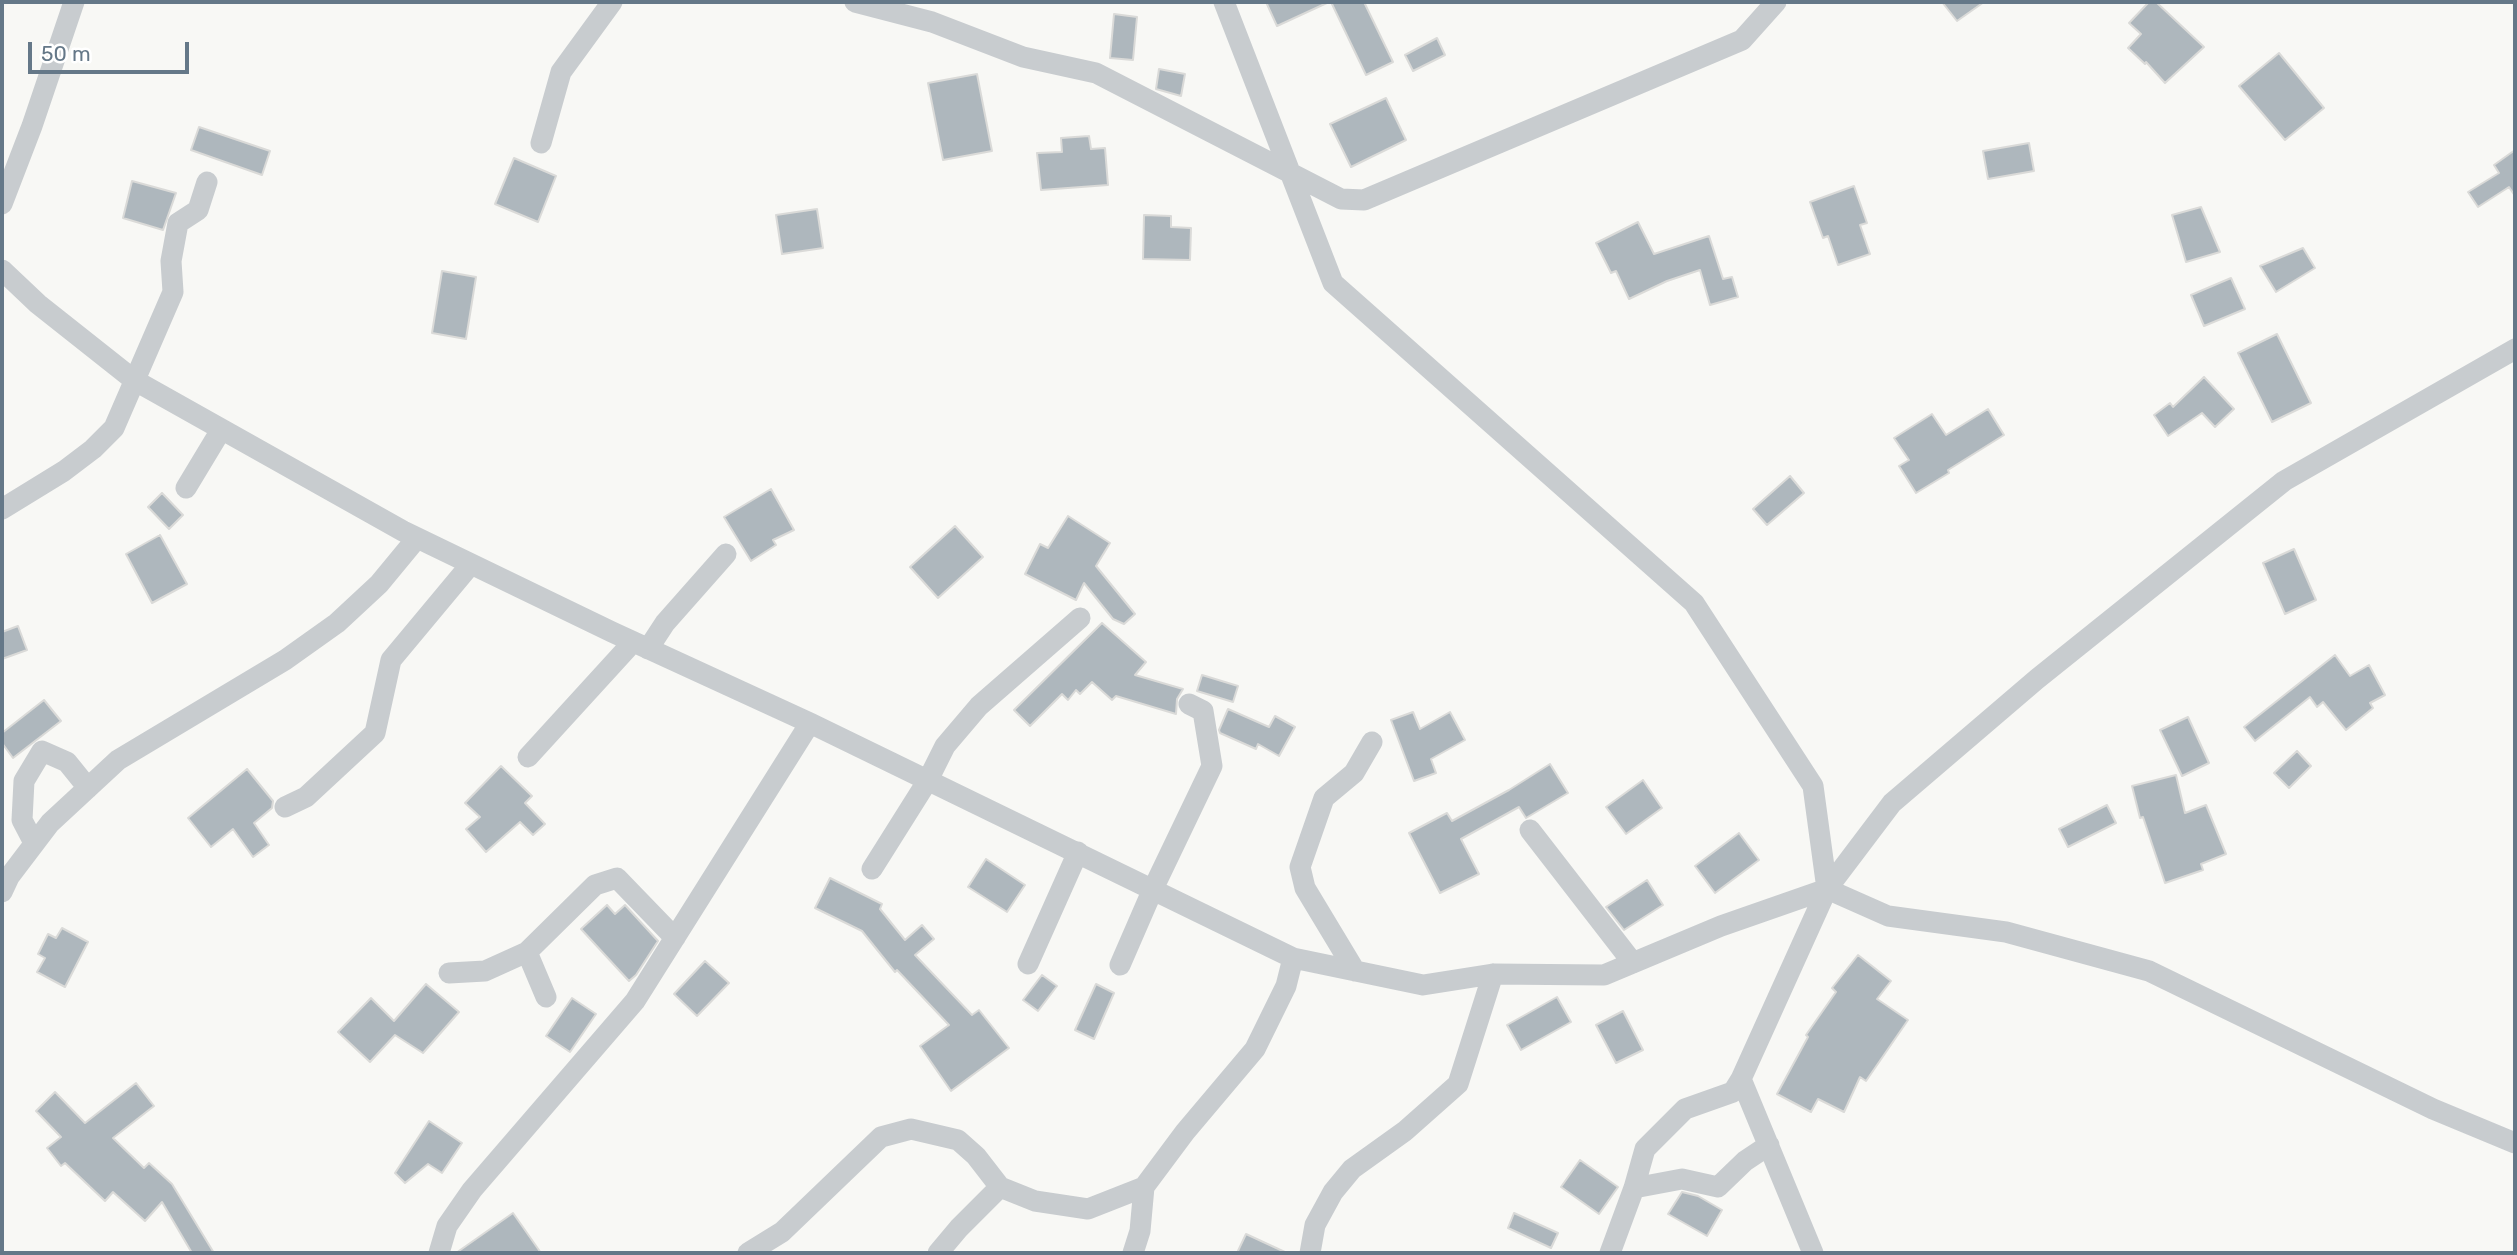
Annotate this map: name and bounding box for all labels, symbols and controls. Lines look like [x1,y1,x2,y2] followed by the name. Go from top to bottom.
[32,28,192,72] scale bar
[41,41,91,66] text: 50 m

